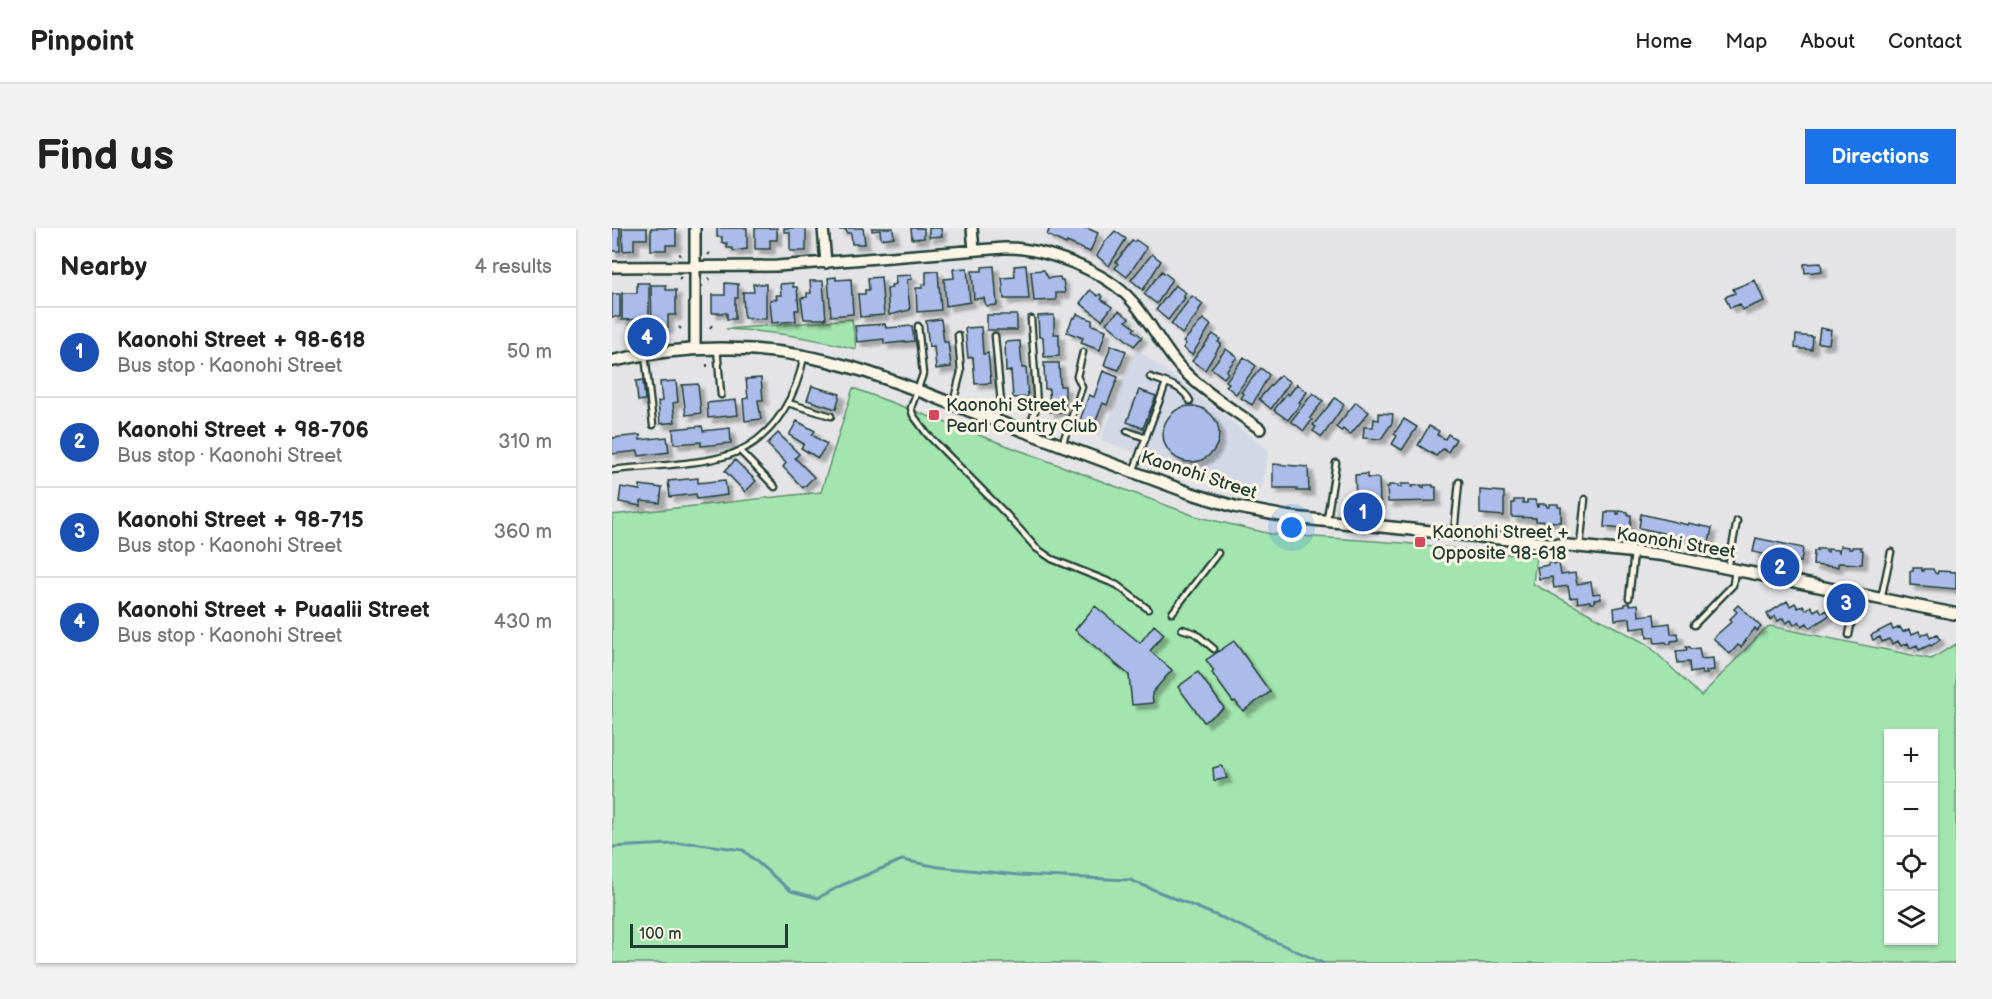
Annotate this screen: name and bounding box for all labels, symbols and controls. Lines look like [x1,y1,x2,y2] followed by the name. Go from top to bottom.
[30,25,134,58] text: Pinpoint
[1635,29,1692,54] text: Home
[1725,29,1767,54] text: Map
[1800,29,1855,54] text: About
[1888,29,1962,54] text: Contact
[1805,129,1956,184] button: Directions
[36,131,174,182] text: Find us
[60,252,147,283] text: Nearby
[474,255,552,279] text: 4 results
[627,314,666,360] pin: 4
[117,327,365,354] text: Kaonohi Street + 98-618
[75,340,84,364] text: 1
[507,340,552,364] text: 50 m
[117,354,342,378] text: Bus stop · Kaonohi Street
[946,395,1098,437] place label: Kaonohi Street + Pearl Country Club
[927,408,941,422] marker: Kaonohi Street + Pearl Country Club
[117,417,369,444] text: Kaonohi Street + 98-706
[74,430,85,454] text: 2
[498,430,552,454] text: 310 m
[117,444,342,468] text: Bus stop · Kaonohi Street
[1139,446,1260,504] street label: Kaonohi Street
[1344,490,1383,534] pin: 1
[117,507,364,534] text: Kaonohi Street + 98-715
[1277,513,1306,542] your location
[74,520,85,544] text: 3
[494,520,552,544] text: 360 m
[1432,522,1569,564] place label: Kaonohi Street + Opposite 98-618
[1615,523,1738,563] street label: Kaonohi Street
[117,534,342,558] text: Bus stop · Kaonohi Street
[1413,535,1427,549] marker: Kaonohi Street + Opposite 98-618
[1760,544,1800,590] pin: 2
[1826,580,1866,626] pin: 3
[117,597,430,624] text: Kaonohi Street + Puaalii Street
[74,610,85,634] text: 4
[494,610,552,634] text: 430 m
[117,624,342,648] text: Bus stop · Kaonohi Street
[1884,729,1938,945] map controls
[1884,729,1938,783] button: +
[1884,783,1938,837] button: −
[1884,837,1938,891] button: locate
[1884,891,1938,945] button: layers
[630,921,788,948] scale bar
[639,925,682,944] text: 100 m

